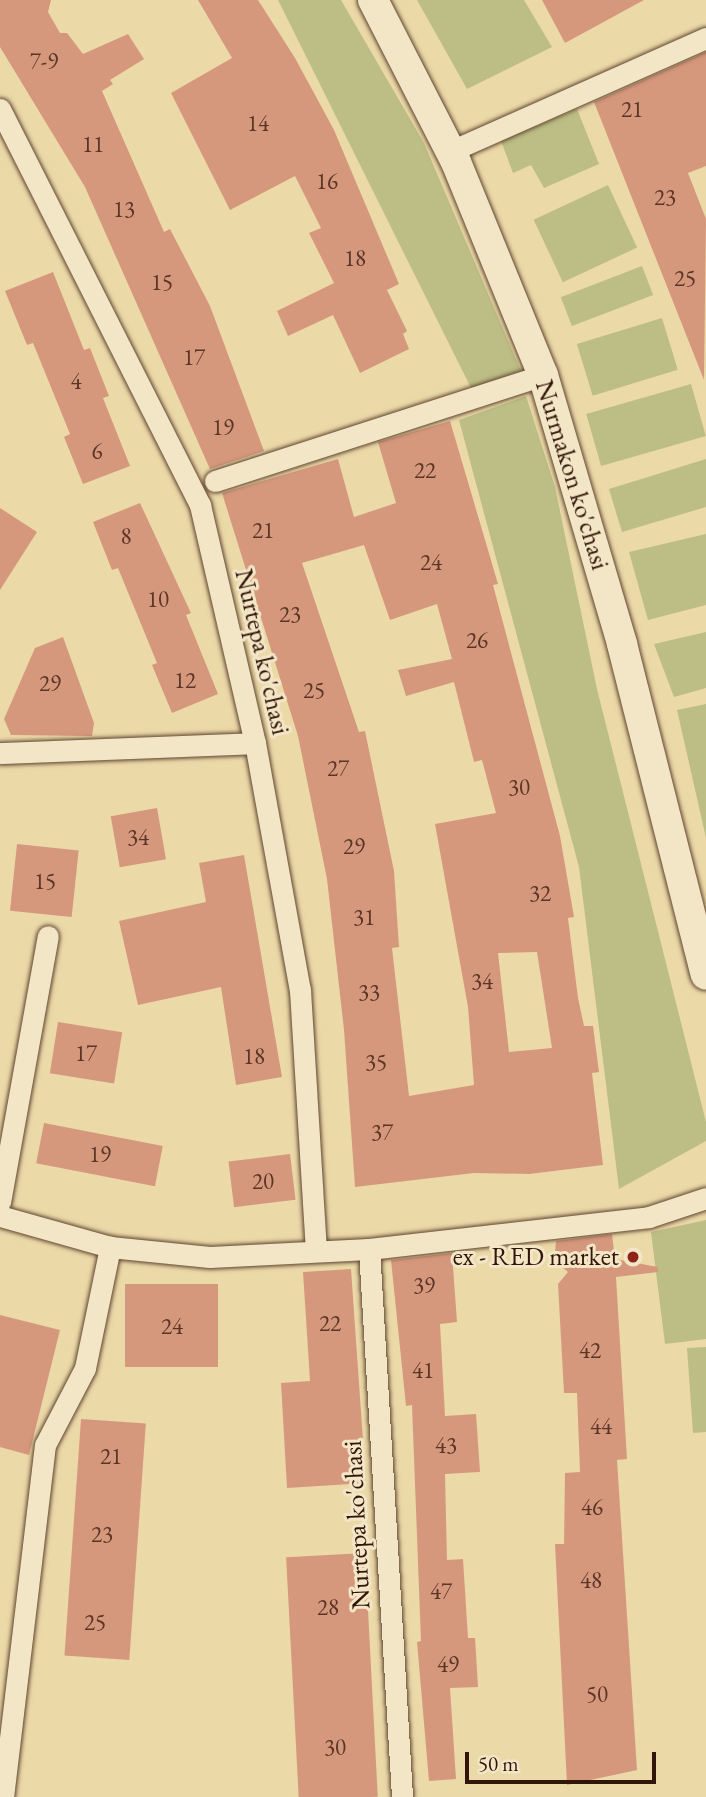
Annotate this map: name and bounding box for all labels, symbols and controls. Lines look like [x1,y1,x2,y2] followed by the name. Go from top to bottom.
[30,47,58,75] house number: 7-9
[621,95,643,123] house number: 21
[247,109,269,137] house number: 14
[82,130,104,158] house number: 11
[316,167,338,195] house number: 16
[654,183,676,211] house number: 23
[113,195,135,223] house number: 13
[344,244,366,272] house number: 18
[674,264,696,292] house number: 25
[151,268,173,296] house number: 15
[183,343,205,371] house number: 17
[70,367,82,395] house number: 4
[528,376,616,574] street label: Nurmakon ko'chasi
[212,413,234,441] house number: 19
[91,437,103,465] house number: 6
[414,456,436,484] house number: 22
[252,516,274,544] house number: 21
[120,522,132,550] house number: 8
[420,548,442,576] house number: 24
[228,566,296,738] street label: Nurtepa ko'chasi
[147,585,169,613] house number: 10
[279,600,301,628] house number: 23
[466,626,488,654] house number: 26
[174,666,196,694] house number: 12
[39,669,61,697] house number: 29
[303,676,325,704] house number: 25
[327,754,349,782] house number: 27
[508,773,530,801] house number: 30
[127,823,149,851] house number: 34
[343,832,365,860] house number: 29
[34,867,56,895] house number: 15
[529,879,551,907] house number: 32
[353,903,375,931] house number: 31
[471,967,493,995] house number: 34
[358,978,380,1006] house number: 33
[75,1039,97,1067] house number: 17
[243,1042,265,1070] house number: 18
[365,1048,387,1076] house number: 35
[371,1118,393,1146] house number: 37
[89,1140,111,1168] house number: 19
[252,1167,274,1195] house number: 20
[453,1241,619,1273] place label: ex - RED market
[625,1249,641,1265] marker: ex - RED market
[413,1271,435,1299] house number: 39
[319,1309,341,1337] house number: 22
[161,1312,183,1340] house number: 24
[579,1336,601,1364] house number: 42
[412,1356,434,1384] house number: 41
[590,1412,612,1440] house number: 44
[435,1431,457,1459] house number: 43
[337,1440,377,1610] street label: Nurtepa ko'chasi
[100,1442,122,1470] house number: 21
[581,1493,603,1521] house number: 46
[91,1520,113,1548] house number: 23
[580,1566,602,1594] house number: 48
[430,1577,452,1605] house number: 47
[317,1593,339,1621] house number: 28
[84,1608,106,1636] house number: 25
[437,1650,459,1678] house number: 49
[586,1680,608,1708] house number: 50
[324,1733,346,1761] house number: 30
[468,1738,659,1782] scale bar
[478,1750,519,1777] text: 50 m

